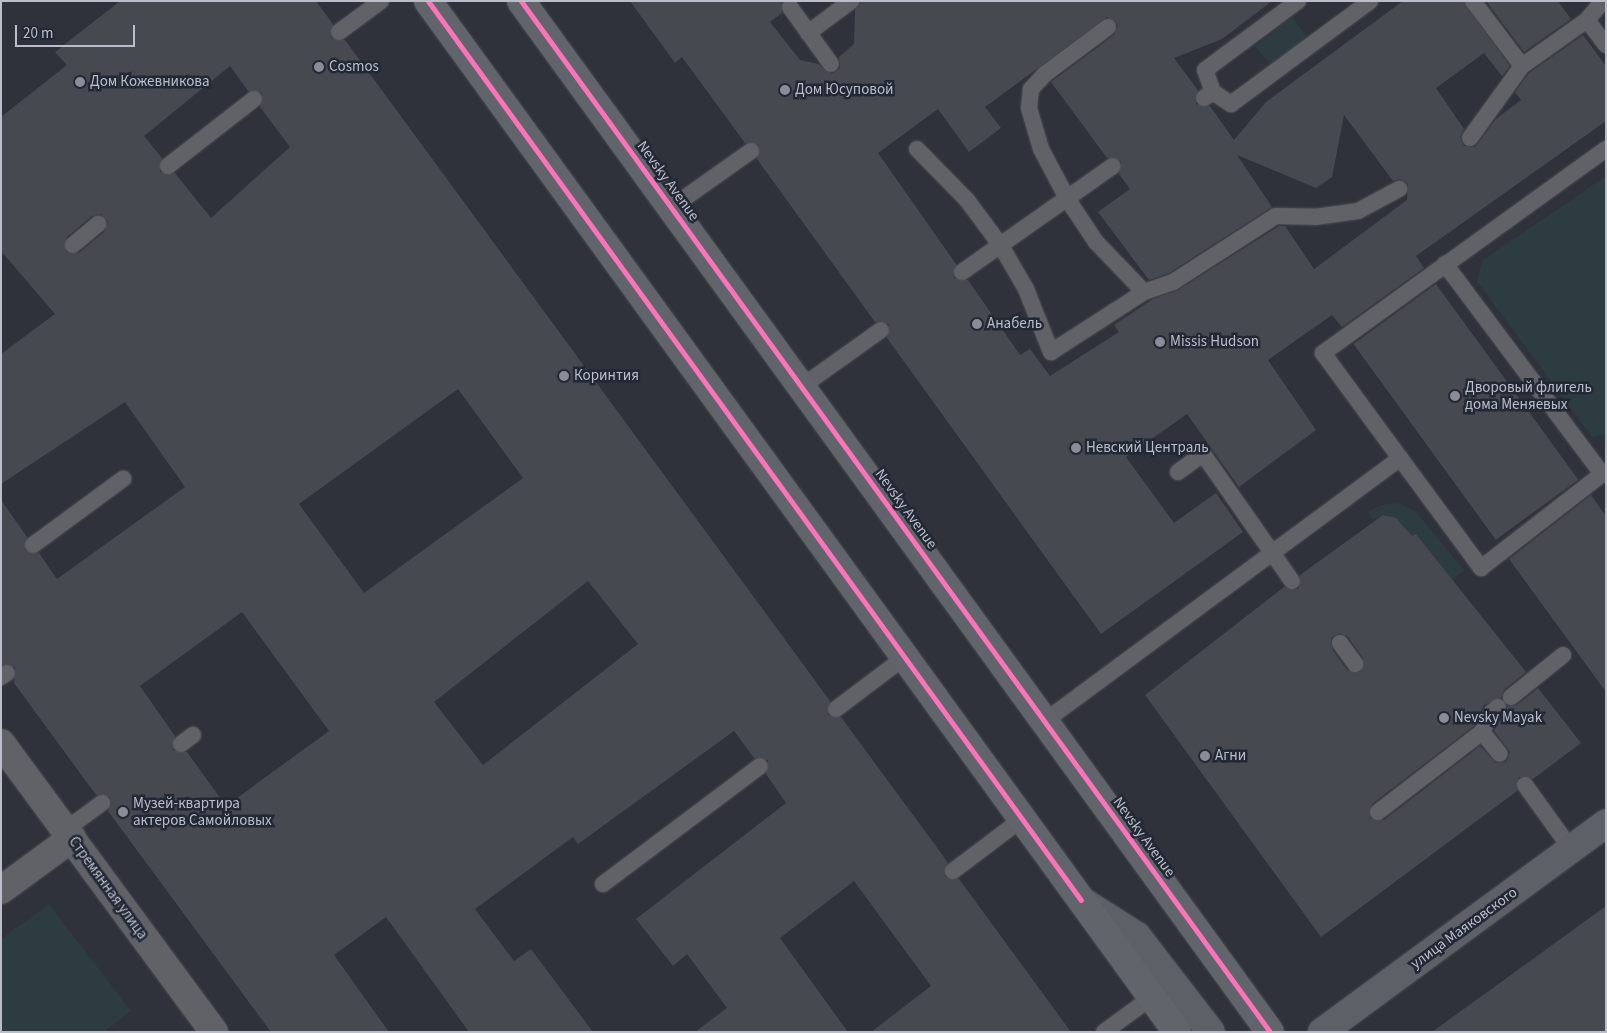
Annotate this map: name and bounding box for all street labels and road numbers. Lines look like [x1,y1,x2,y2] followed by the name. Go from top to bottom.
[633,138,703,224] street label: Nevsky Avenue
[871,466,941,552] street label: Nevsky Avenue
[1109,794,1179,880] street label: Nevsky Avenue
[65,833,151,943] street label: Стремянная улица
[1407,883,1521,973] street label: улица Маяковского

